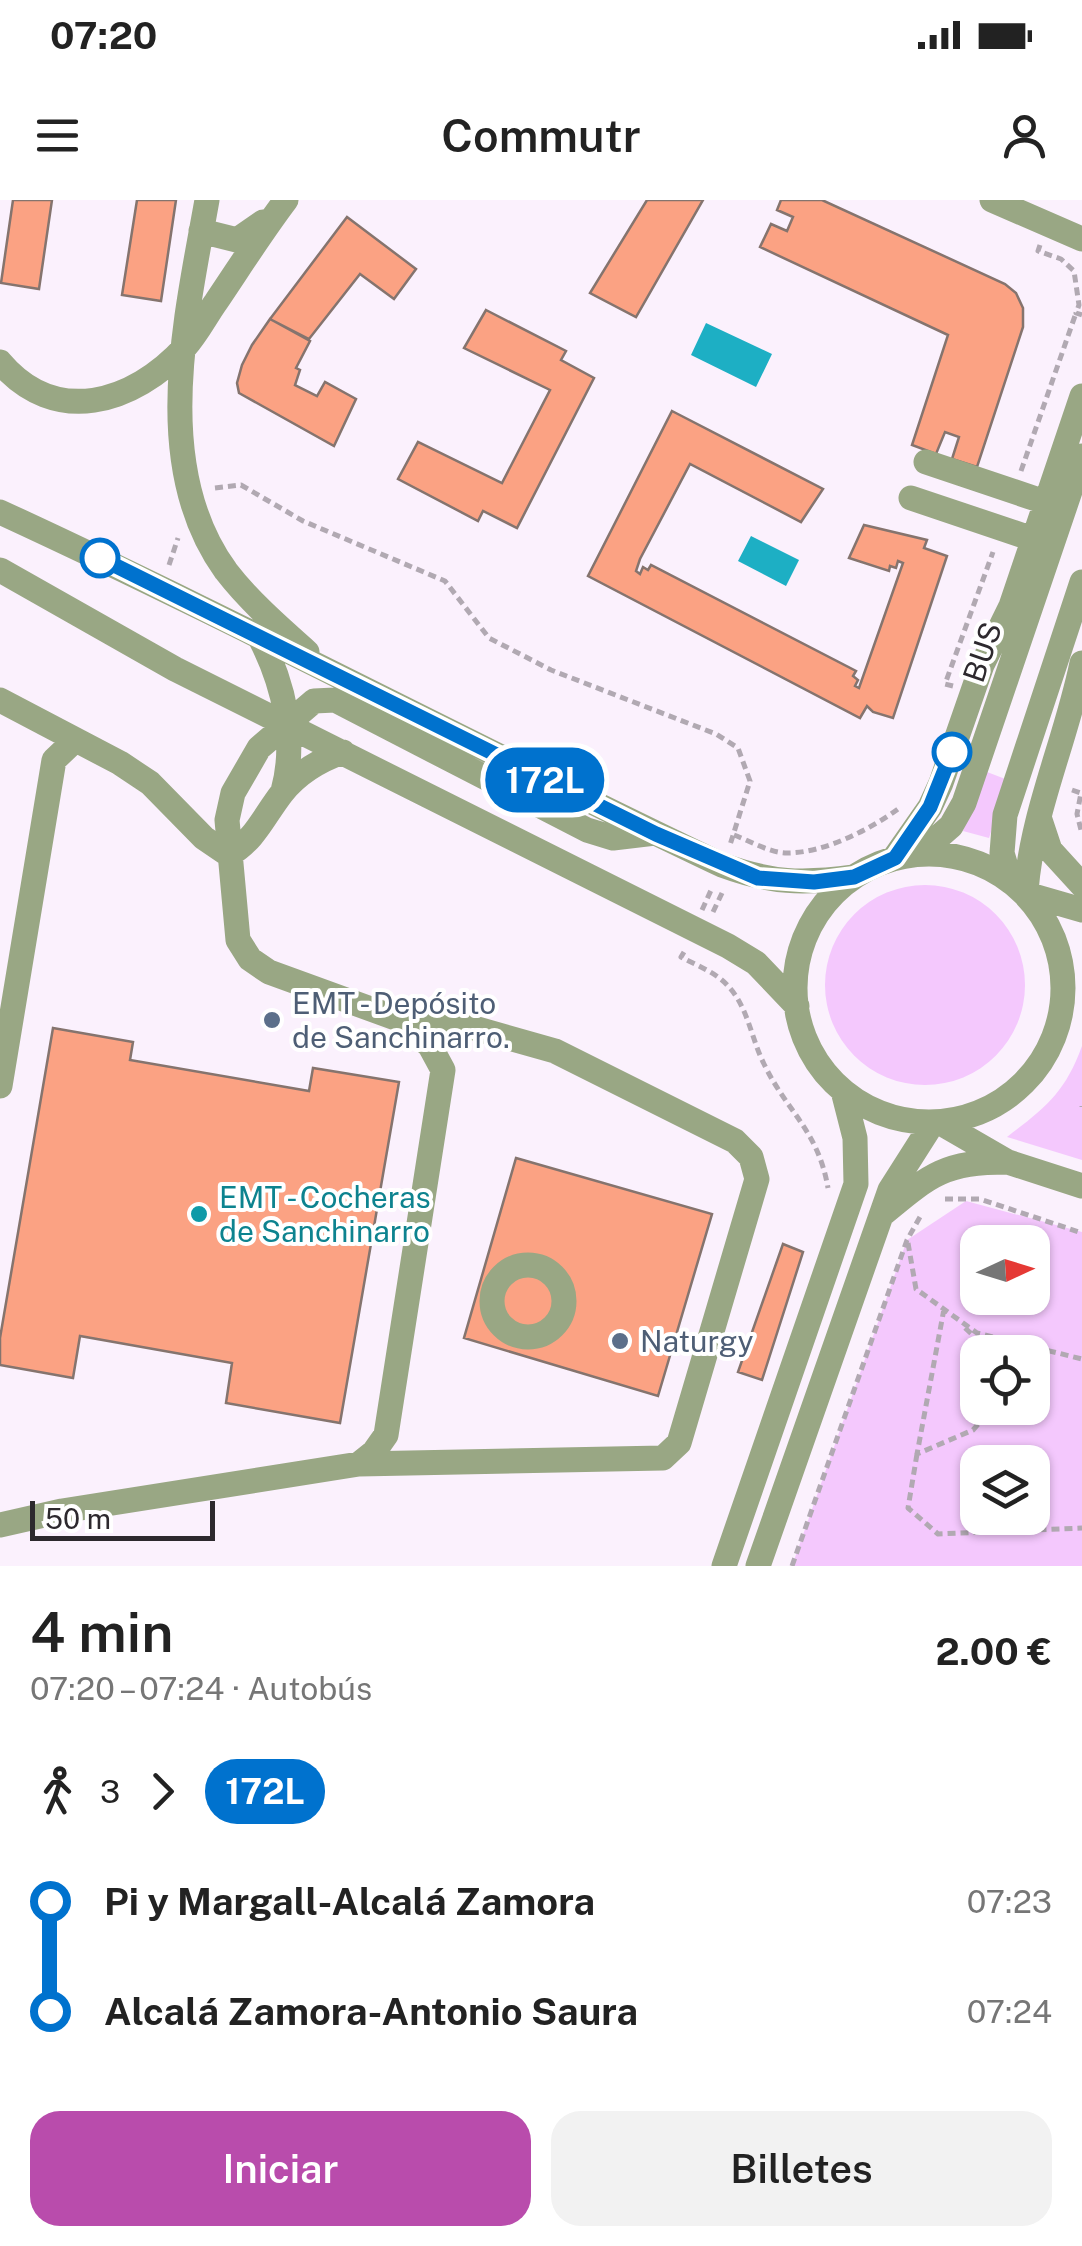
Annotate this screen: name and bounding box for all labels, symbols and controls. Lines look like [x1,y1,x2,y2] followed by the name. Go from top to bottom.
[50,13,157,58] text: 07:20
[30,108,85,163] icon: menu
[997,108,1052,163] icon: person
[441,109,641,162] text: Commutr
[81,539,119,577] unlabelled marker
[955,617,1009,687] street label: BUS
[933,733,971,771] unlabelled marker
[475,748,615,812] line badge: 172L
[505,760,585,801] text: 172L
[292,985,510,1055] place label: EMT - Depósito de Sanchinarro.
[261,1009,283,1031] marker: EMT - Depósito de Sanchinarro.
[219,1179,431,1249] place label: EMT - Cocheras de Sanchinarro
[188,1203,210,1225] marker: EMT - Cocheras de Sanchinarro
[960,1225,1050,1315] north arrow
[960,1225,1050,1535] map controls
[640,1323,754,1359] place label: Naturgy
[609,1330,631,1352] marker: Naturgy
[960,1335,1050,1425] button: locate
[960,1445,1050,1535] button: layers
[30,1496,215,1540] scale bar
[45,1502,111,1535] text: 50 m
[30,1600,173,1664] text: 4 min
[935,1629,1052,1674] text: 2.00 €
[30,1670,372,1707] text: 07:20 – 07:24 · Autobús
[30,1764,85,1819] icon: walk
[135,1764,190,1819] icon: forward
[225,1771,305,1812] text: 172L
[100,1773,120,1810] text: 3
[104,1879,595,1924] text: Pi y Margall-Alcalá Zamora
[967,1883,1052,1920] text: 07:23
[104,1989,638,2034] text: Alcalá Zamora-Antonio Saura
[967,1993,1052,2030] text: 07:24
[30,2111,531,2226] button: Iniciar
[551,2111,1052,2226] button: Billetes

